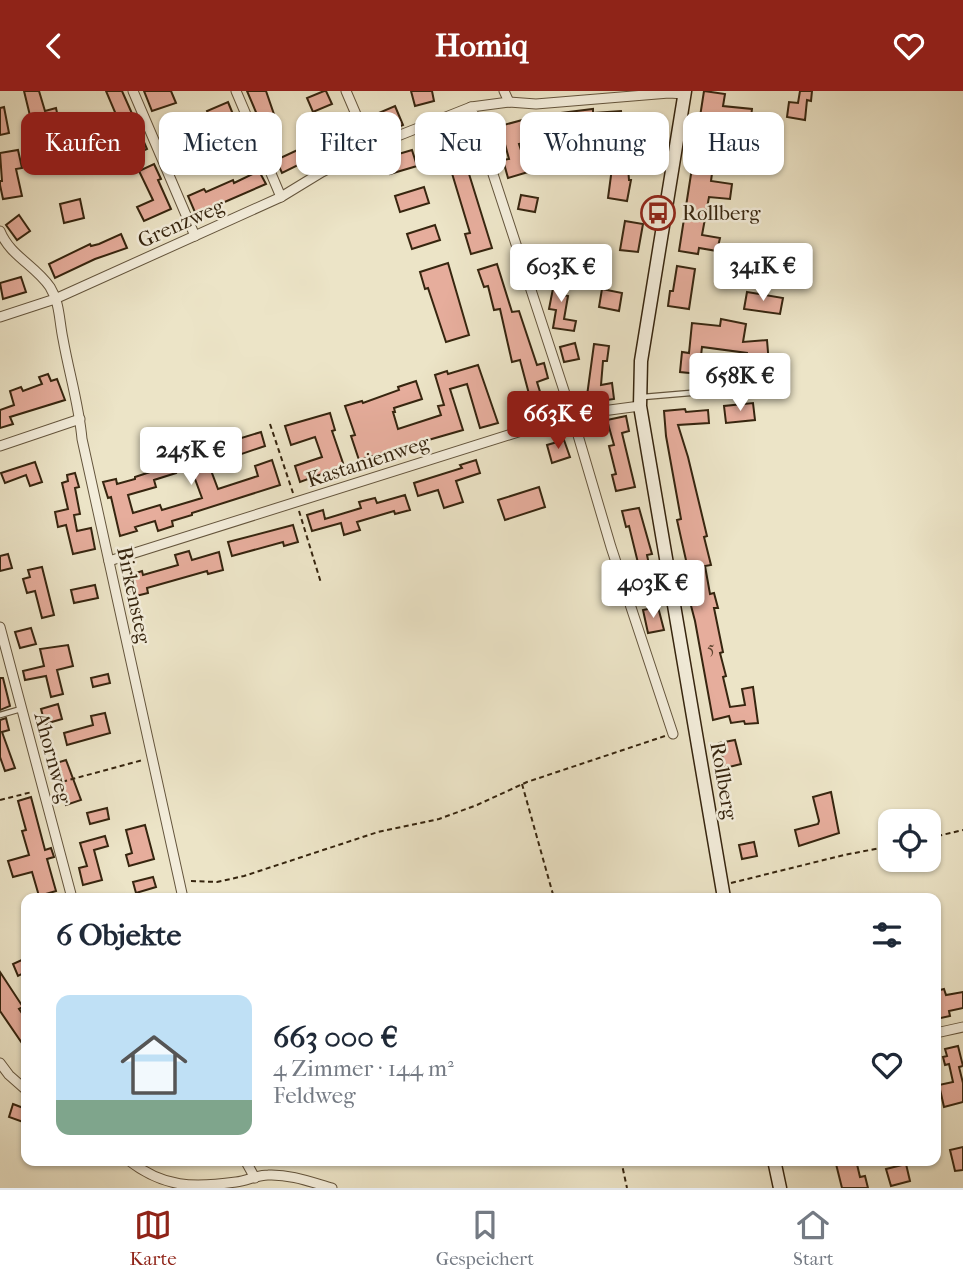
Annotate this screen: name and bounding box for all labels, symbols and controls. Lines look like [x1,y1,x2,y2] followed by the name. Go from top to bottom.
[35,27,73,65] icon: back
[435,27,528,64] text: Homiq
[890,27,928,65] icon: heart
[21,112,145,175] chip: Kaufen
[159,112,282,175] chip: Mieten
[296,112,401,175] chip: Filter
[415,112,506,175] chip: Neu
[520,112,669,175] chip: Wohnung
[683,112,784,175] chip: Haus
[134,193,229,253] street label: Grenzweg
[639,194,677,232] bus stop icon: Rollberg
[682,201,761,225] place label: Rollberg
[706,243,820,303] pin: 341K €
[504,245,618,304] pin: 603K €
[730,252,796,279] text: 341K €
[526,253,596,280] text: 603K €
[683,353,797,413] pin: 658K €
[705,362,775,389] text: 658K €
[501,391,615,451] pin: 663K €
[523,400,593,427] text: 663K €
[134,427,248,487] pin: 245K €
[304,430,433,492] street label: Kastanienweg
[156,436,226,463] text: 245K €
[112,544,156,646] street label: Birkensteg
[596,561,710,620] pin: 403K €
[617,569,689,596] text: 403K €
[707,638,715,659] house number: 5
[29,709,77,807] street label: Ahornweg
[705,740,743,822] street label: Rollberg
[878,809,941,872] map controls
[878,809,941,872] button: locate
[868,916,906,954] icon: filters
[56,918,181,953] text: 6 Objekte
[273,1020,398,1055] text: 663 000 €
[112,1023,196,1107] icon: home
[868,1046,906,1084] icon: heart
[273,1055,454,1082] text: 4 Zimmer · 144 m²
[273,1082,355,1109] text: Feldweg
[130,1206,177,1270] tab: Karte
[436,1206,534,1270] tab: Gespeichert
[793,1206,833,1270] tab: Start

